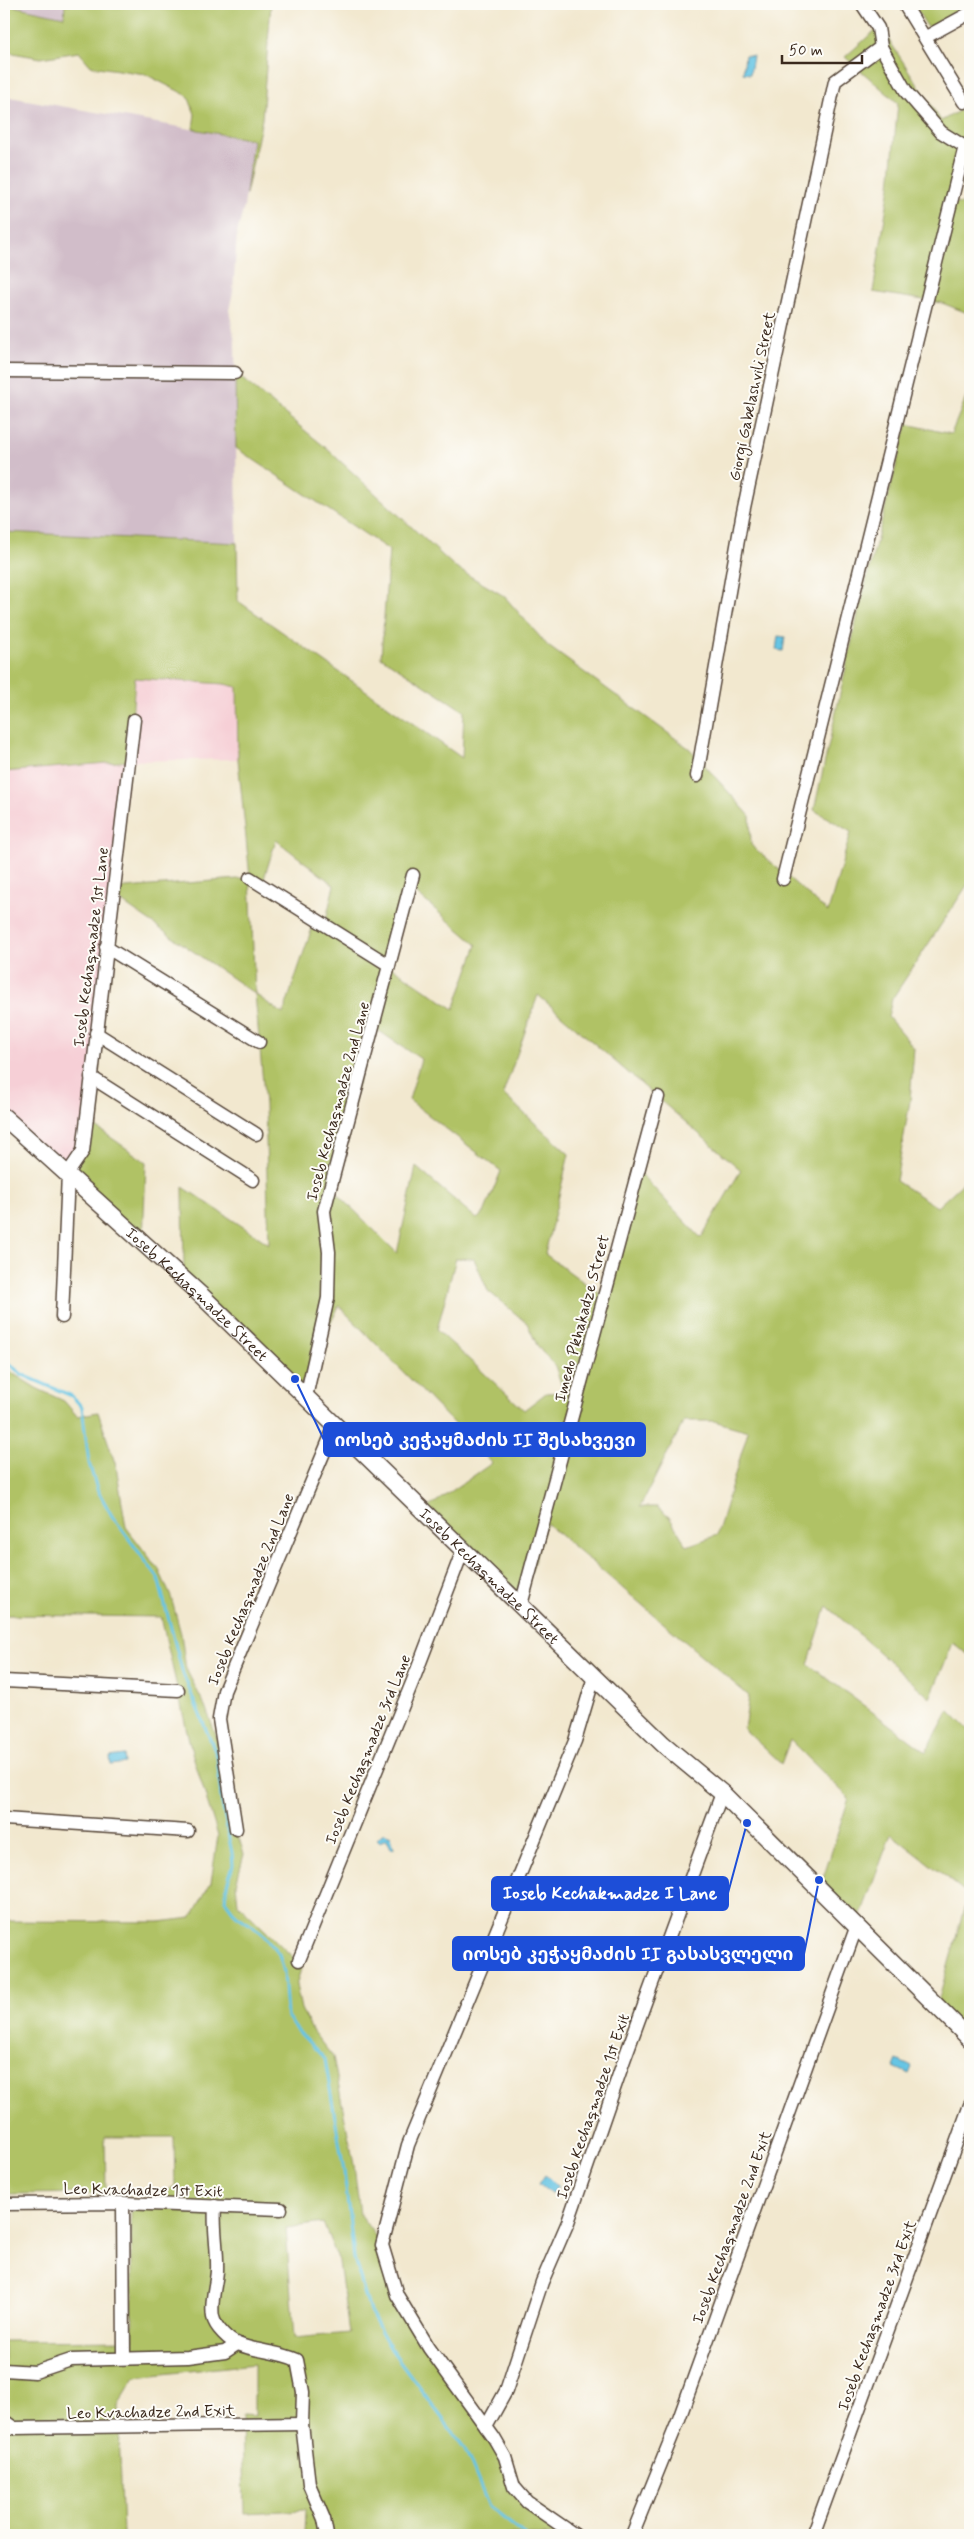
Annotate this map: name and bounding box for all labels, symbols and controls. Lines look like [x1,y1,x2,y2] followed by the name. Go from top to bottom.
[782,32,862,64] scale bar
[789,41,823,61] text: 50 m
[724,309,782,483] street label: Giorgi Gabelashvili Street
[69,846,114,1048] street label: Ioseb Kechaqmadze 1st Lane
[302,999,375,1203] street label: Ioseb Kechaqmadze 2nd Lane
[121,1223,272,1367] street label: Ioseb Kechaqmadze Street
[550,1232,615,1404] street label: Imedo Pkhakadze Street
[324,1423,645,1456] callout: იოსებ კეჭაყმაძის II შესახვევი
[334,1429,636,1453] text: იოსებ კეჭაყმაძის II შესახვევი
[203,1490,300,1689] street label: Ioseb Kechaqmadze 2nd Lane
[414,1504,563,1649] street label: Ioseb Kechaqmadze Street
[321,1651,416,1848] street label: Ioseb Kechaqmadze 3rd Lane
[492,1877,728,1910] callout: Ioseb Kechakmadze I Lane
[503,1882,718,1906] text: Ioseb Kechakmadze I Lane
[453,1937,804,1970] callout: იოსებ კეჭაყმაძის II გასასვლელი
[463,1943,794,1967] text: იოსებ კეჭაყმაძის II გასასვლელი
[552,2011,635,2202] street label: Ioseb Kechaqmadze 1st Exit
[688,2128,777,2327] street label: Ioseb Kechaqmadze 2nd Exit
[63,2179,223,2202] street label: Leo Kvachadze 1st Exit
[833,2217,922,2414] street label: Ioseb Kechaqmadze 3rd Exit
[67,2401,236,2424] street label: Leo Kvachadze 2nd Exit

